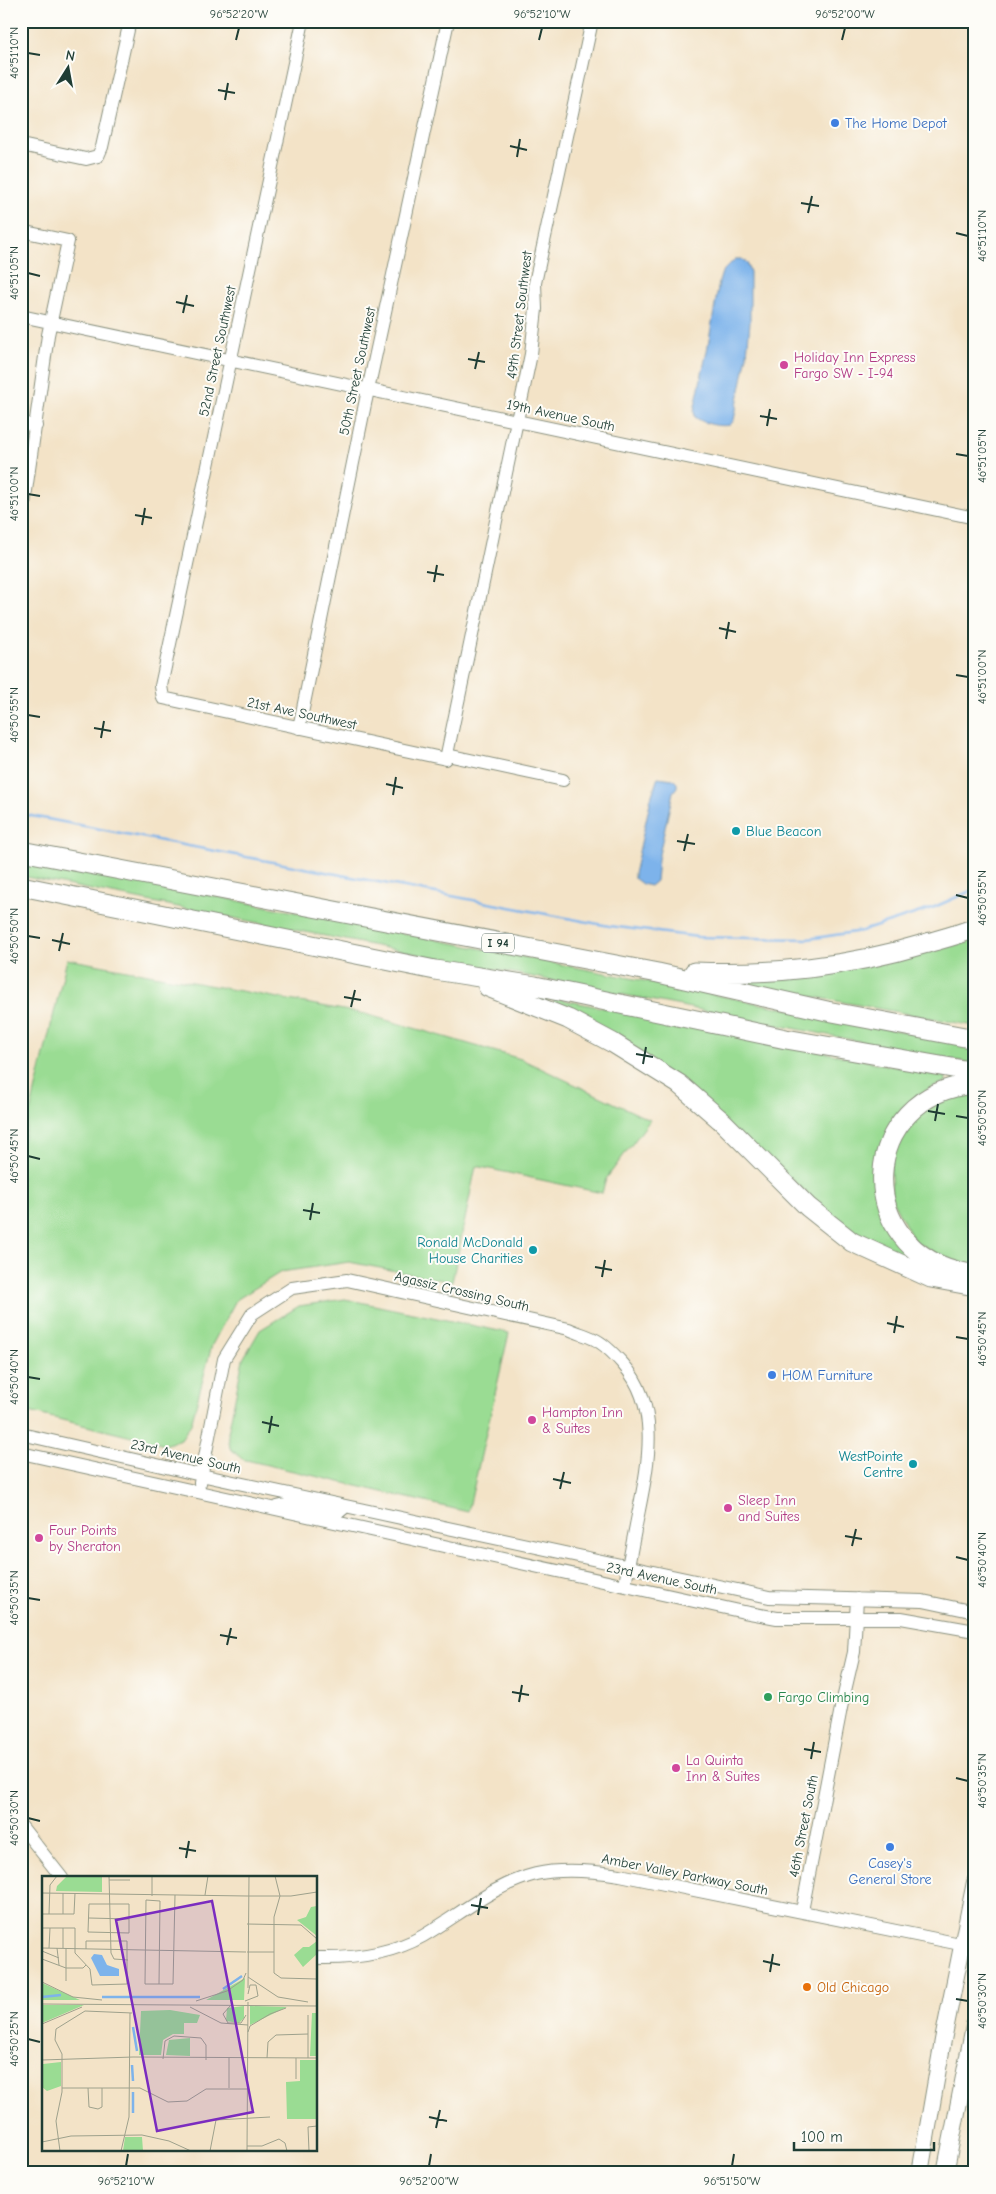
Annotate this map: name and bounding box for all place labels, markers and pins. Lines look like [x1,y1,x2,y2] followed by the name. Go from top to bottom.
[845,115,948,132] place label: The Home Depot
[829,117,841,129] marker: The Home Depot
[794,349,916,382] place label: Holiday Inn Express Fargo SW - I-94
[778,359,790,371] marker: Holiday Inn Express Fargo SW - I-94
[746,823,821,840] place label: Blue Beacon
[730,825,742,837] marker: Blue Beacon
[417,1234,523,1267] place label: Ronald McDonald House Charities
[527,1244,539,1256] marker: Ronald McDonald House Charities
[782,1367,873,1384] place label: HOM Furniture
[766,1369,778,1381] marker: HOM Furniture
[542,1404,623,1437] place label: Hampton Inn & Suites
[526,1414,538,1426] marker: Hampton Inn & Suites
[839,1448,903,1481] place label: WestPointe Centre
[907,1458,919,1470] marker: WestPointe Centre
[738,1492,800,1525] place label: Sleep Inn and Suites
[722,1502,734,1514] marker: Sleep Inn and Suites
[49,1522,121,1555] place label: Four Points by Sheraton
[33,1532,45,1544] marker: Four Points by Sheraton
[778,1689,869,1706] place label: Fargo Climbing
[762,1691,774,1703] marker: Fargo Climbing
[686,1752,760,1785] place label: La Quinta Inn & Suites
[670,1762,682,1774] marker: La Quinta Inn & Suites
[884,1841,896,1853] marker: Casey's General Store
[848,1855,932,1888] place label: Casey's General Store
[817,1979,889,1996] place label: Old Chicago
[801,1981,813,1993] marker: Old Chicago

